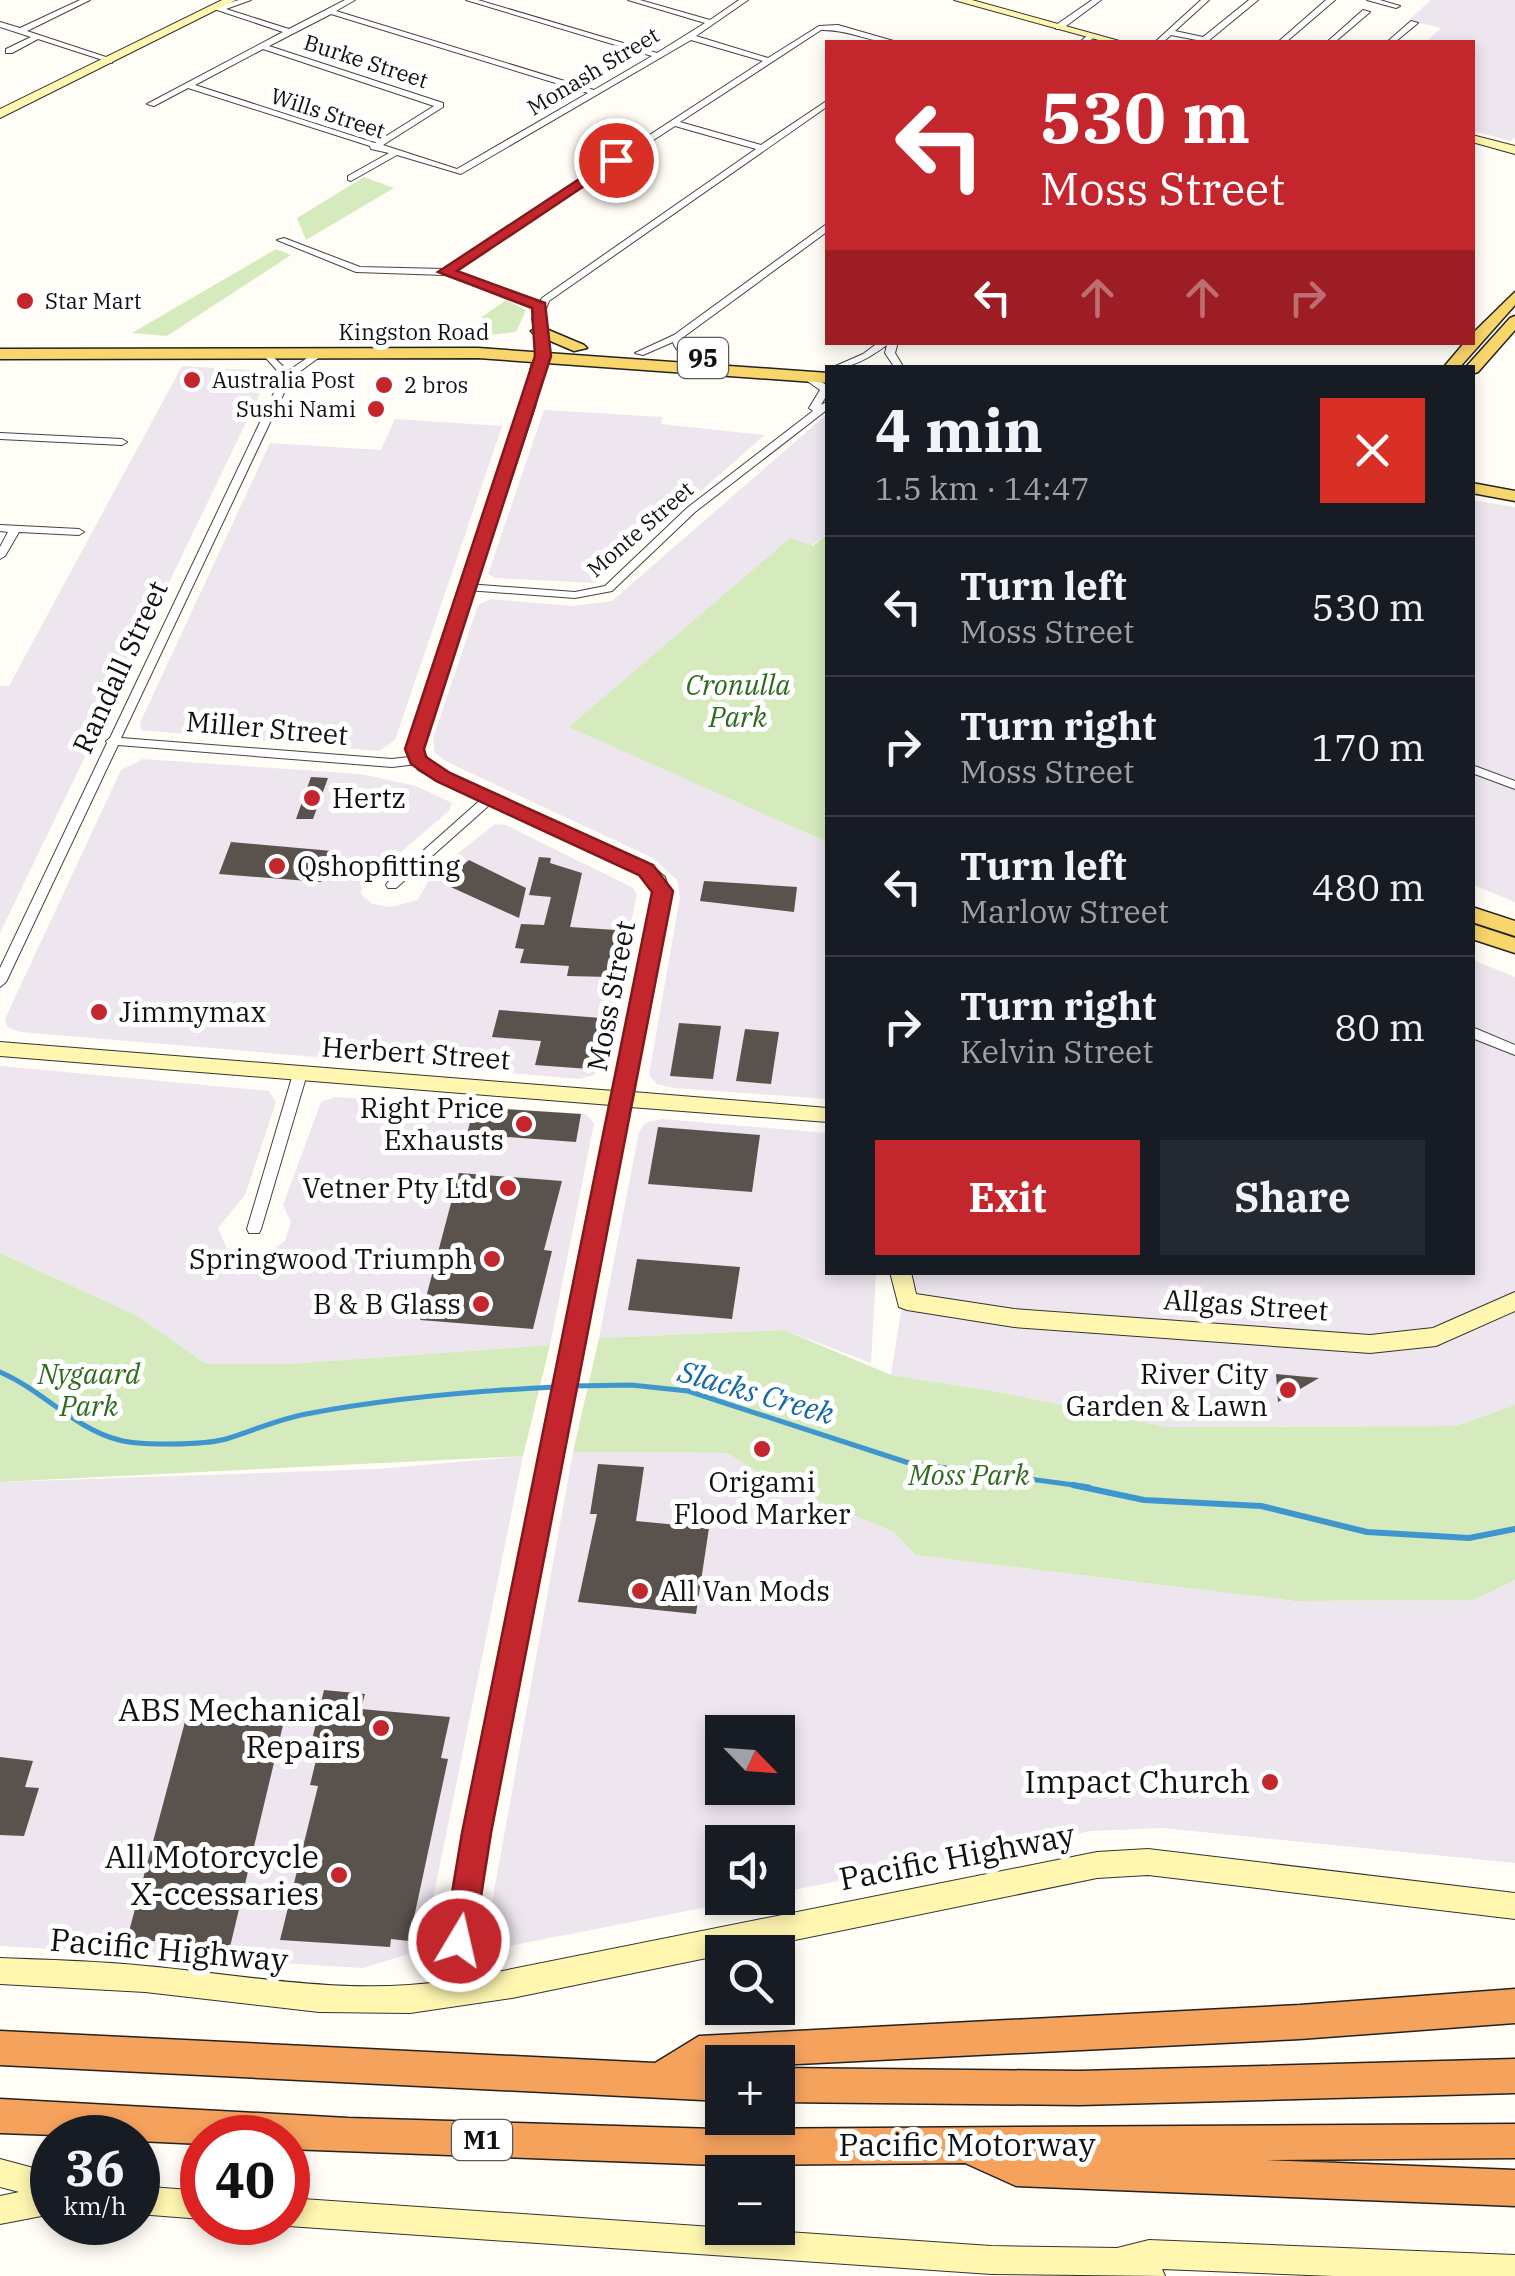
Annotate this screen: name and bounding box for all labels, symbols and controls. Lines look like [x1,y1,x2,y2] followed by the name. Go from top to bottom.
[521,20,664,121] street label: Monash Street
[300,27,432,94] street label: Burke Street
[1040,71,1250,162] text: 530 m
[267,80,389,145] street label: Wills Street
[875,80,1005,210] icon: left
[574,118,659,203] pin
[589,133,644,188] icon: arrive
[1040,159,1285,217] text: Moss Street
[965,270,1020,325] icon: left
[1070,270,1125,325] icon: ahead
[1175,270,1230,325] icon: ahead
[1280,270,1335,325] icon: right
[45,286,142,315] place label: Star Mart
[14,290,36,312] marker: Star Mart
[339,317,489,346] street label: Kingston Road
[678,338,728,378] road number: 95
[212,365,355,394] place label: Australia Post
[181,369,203,391] marker: Australia Post
[404,370,468,399] place label: 2 bros
[373,374,395,396] marker: 2 bros
[875,390,1043,469] text: 4 min
[236,394,356,423] place label: Sushi Nami
[365,398,387,420] marker: Sushi Nami
[1320,398,1425,503] button: close
[875,467,1090,509] text: 1.5 km · 14:47
[580,474,699,583] street label: Monte Street
[960,561,1127,610] text: Turn left
[63,574,176,759] street label: Randall Street
[875,579,930,634] icon: left
[1312,582,1425,631] text: 530 m
[960,610,1134,652] text: Moss Street
[685,666,791,735] park label: Cronulla Park
[960,701,1156,750] text: Turn right
[184,702,350,753] street label: Miller Street
[875,719,930,774] icon: right
[1312,722,1425,771] text: 170 m
[960,750,1134,792] text: Moss Street
[332,779,406,816] place label: Hertz
[301,787,323,809] marker: Hertz
[960,841,1127,890] text: Turn left
[297,847,460,884] place label: Qshopfitting
[266,855,288,877] marker: Qshopfitting
[875,859,930,914] icon: left
[1312,862,1425,911] text: 480 m
[960,890,1169,932] text: Marlow Street
[578,917,643,1074] street label: Moss Street
[960,981,1156,1030] text: Turn right
[119,993,266,1030] place label: Jimmymax
[875,999,930,1054] icon: right
[88,1001,110,1023] marker: Jimmymax
[1334,1002,1425,1051] text: 80 m
[320,1027,512,1078] street label: Herbert Street
[960,1030,1154,1072] text: Kelvin Street
[360,1089,504,1158] place label: Right Price Exhausts
[513,1113,535,1135] marker: Right Price Exhausts
[875,1140,1140,1255] button: Exit
[1160,1140,1425,1255] button: Share
[302,1169,488,1206] place label: Vetner Pty Ltd
[497,1177,519,1199] marker: Vetner Pty Ltd
[189,1240,472,1277] place label: Springwood Triumph
[481,1248,503,1270] marker: Springwood Triumph
[1162,1280,1330,1329] street label: Allgas Street
[313,1285,461,1322] place label: B & B Glass
[470,1293,492,1315] marker: B & B Glass
[673,1350,839,1432] water label: Slacks Creek
[37,1355,141,1424] park label: Nygaard Park
[1066,1355,1268,1424] place label: River City Garden & Lawn
[1277,1379,1299,1401] marker: River City Garden & Lawn
[751,1438,773,1460] marker: Origami Flood Marker
[907,1456,1030,1493] park label: Moss Park
[673,1463,851,1532] place label: Origami Flood Marker
[660,1572,830,1609] place label: All Van Mods
[629,1580,651,1602] marker: All Van Mods
[118,1688,361,1767] place label: ABS Mechanical Repairs
[705,1715,795,1805] north arrow
[705,1715,795,2245] map controls
[370,1717,392,1739] marker: ABS Mechanical Repairs
[1025,1760,1250,1802] place label: Impact Church
[1259,1771,1281,1793] marker: Impact Church
[836,1812,1079,1899] street label: Pacific Highway
[705,1825,795,1915] button: sound
[105,1835,319,1914] place label: All Motorcycle X-ccessaries
[328,1864,350,1886] marker: All Motorcycle X-ccessaries
[407,1889,511,1993] position arrow
[48,1918,291,1980] street label: Pacific Highway
[705,1935,795,2025] button: search
[705,2045,795,2135] button: +
[180,2115,310,2245] speed limit sign: 40
[452,2120,512,2160] road number: M1
[838,2123,1096,2165] street label: Pacific Motorway
[65,2135,125,2200] text: 36
[705,2155,795,2245] button: −
[63,2189,127,2222] text: km/h

